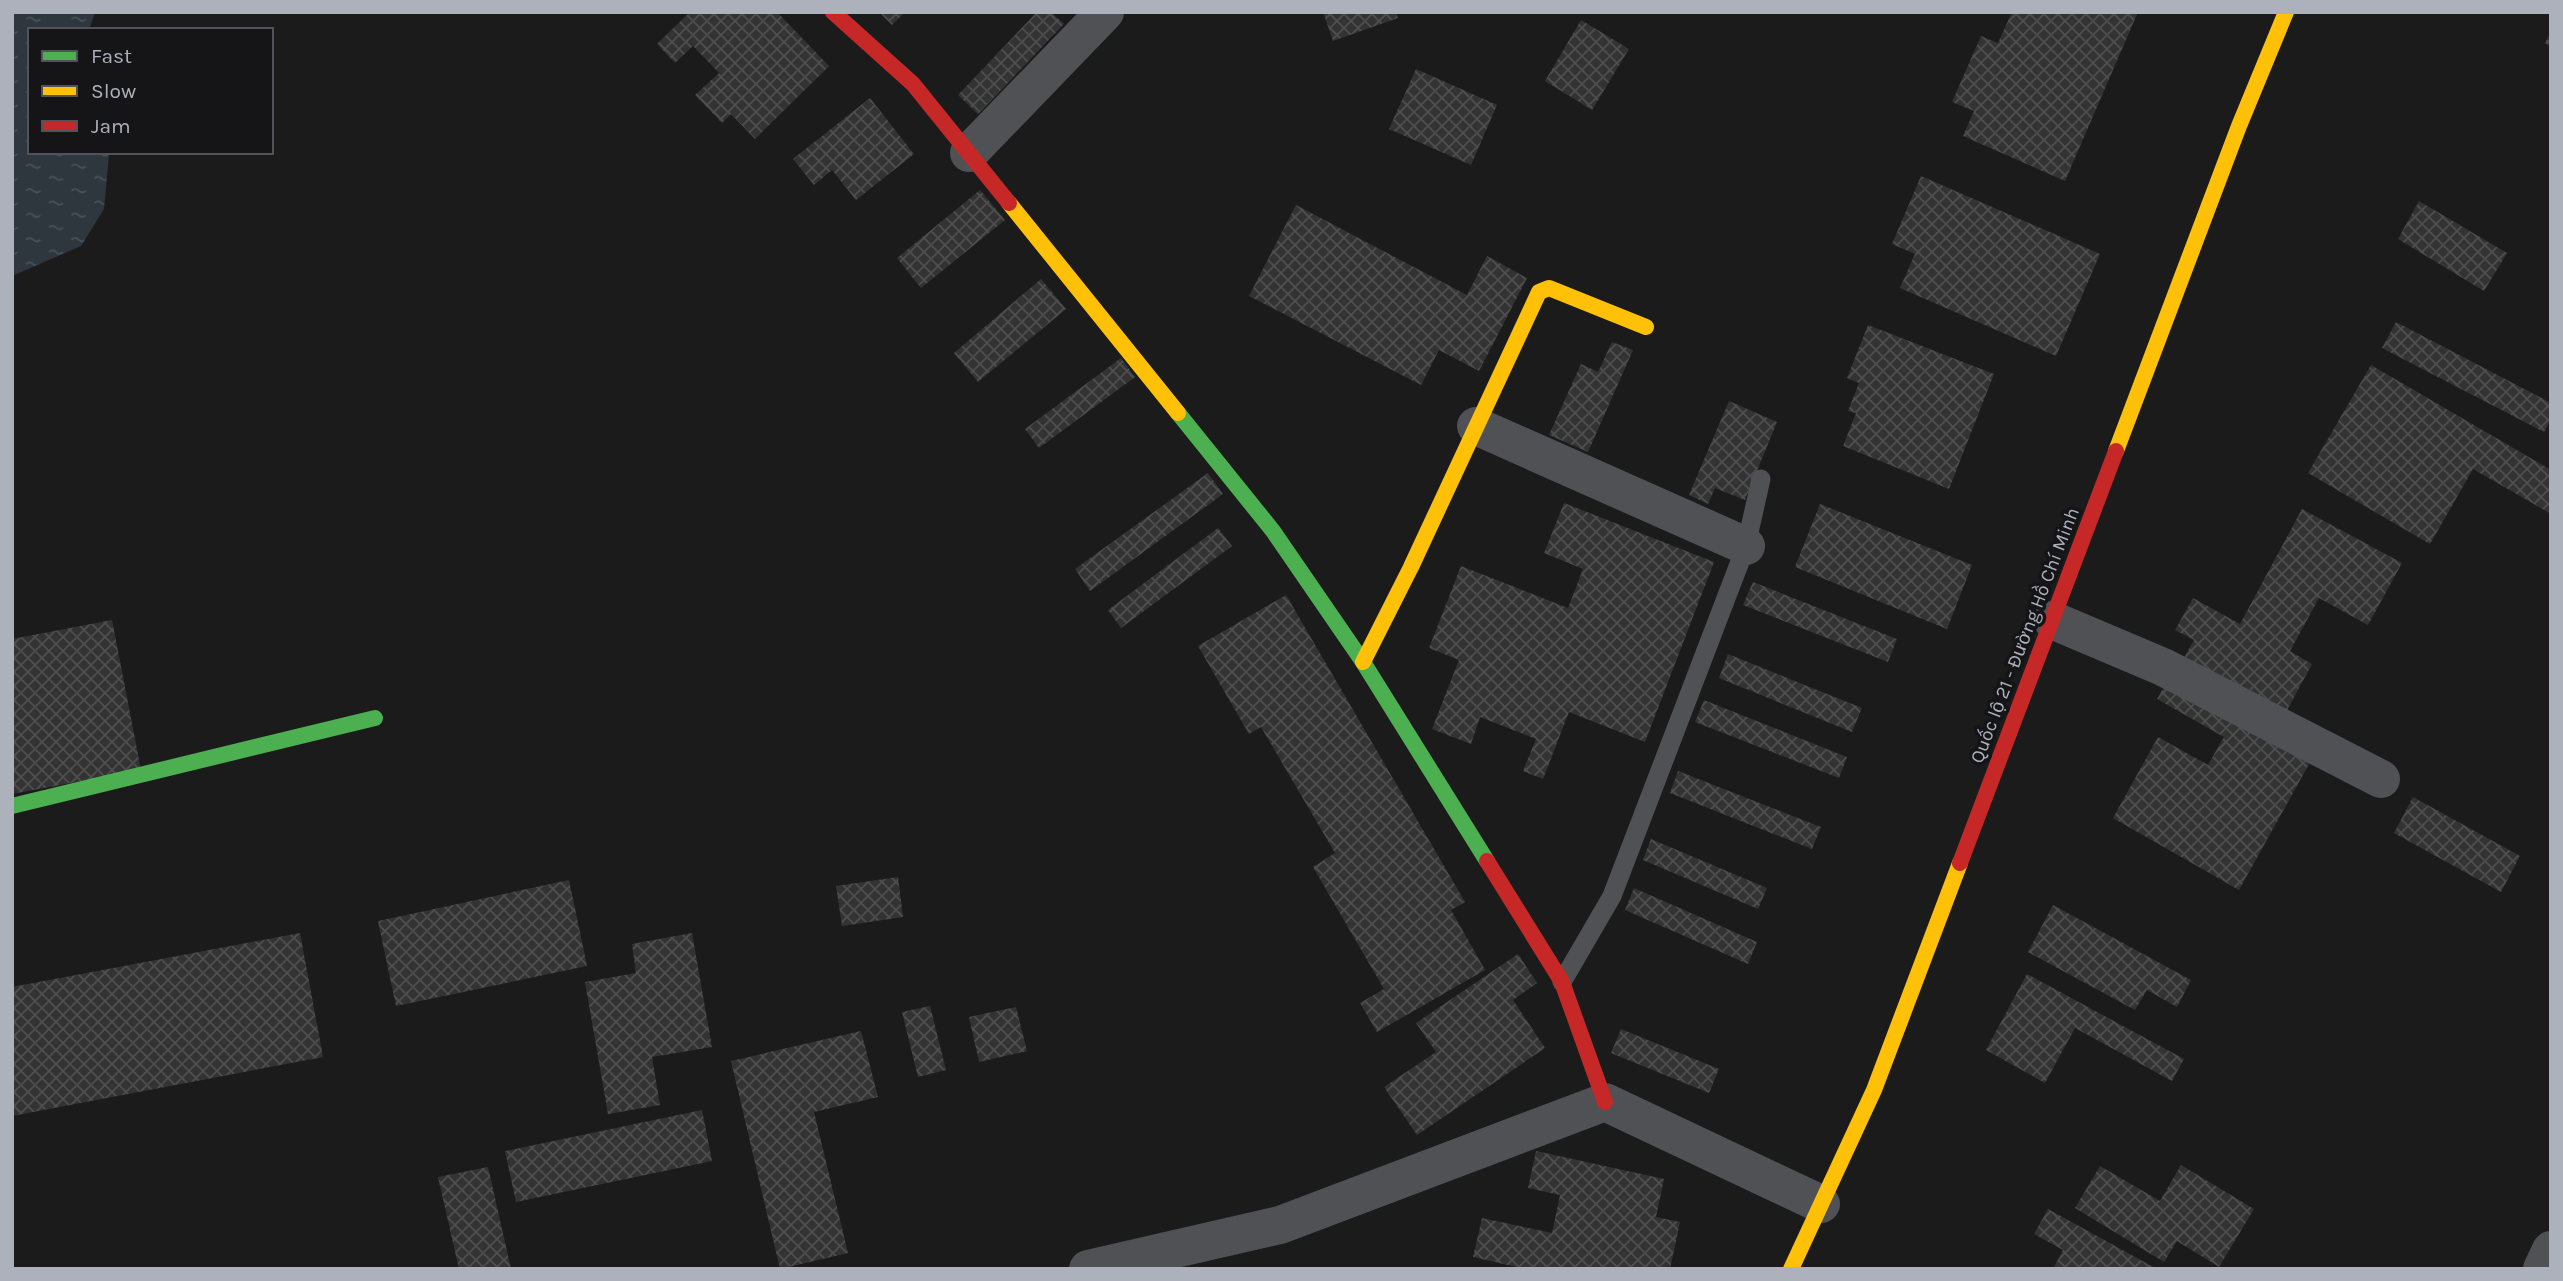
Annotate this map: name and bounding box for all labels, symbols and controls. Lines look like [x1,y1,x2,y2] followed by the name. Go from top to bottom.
[28,28,273,154] legend
[91,44,132,68] text: Fast
[91,79,136,103] text: Slow
[91,114,131,138] text: Jam
[1966,504,2084,766] street label: Quốc lộ 21 - Đường Hồ Chí Minh

